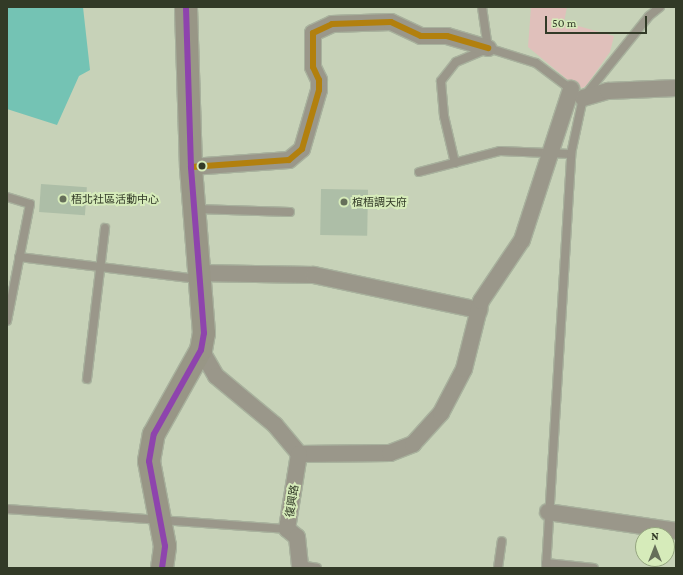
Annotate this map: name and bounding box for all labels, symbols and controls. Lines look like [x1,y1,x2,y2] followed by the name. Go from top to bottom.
[547,8,649,34] scale bar
[552,16,576,30] text: 50 m
[197,161,207,171] unlabelled marker
[71,192,159,206] place label: 梧北社區活動中心
[58,194,68,204] marker: 梧北社區活動中心
[352,195,407,209] place label: 椬梧調天府
[339,197,349,207] marker: 椬梧調天府
[283,484,301,518] street label: 復興路
[635,527,675,567] north arrow
[651,530,659,542] text: N

